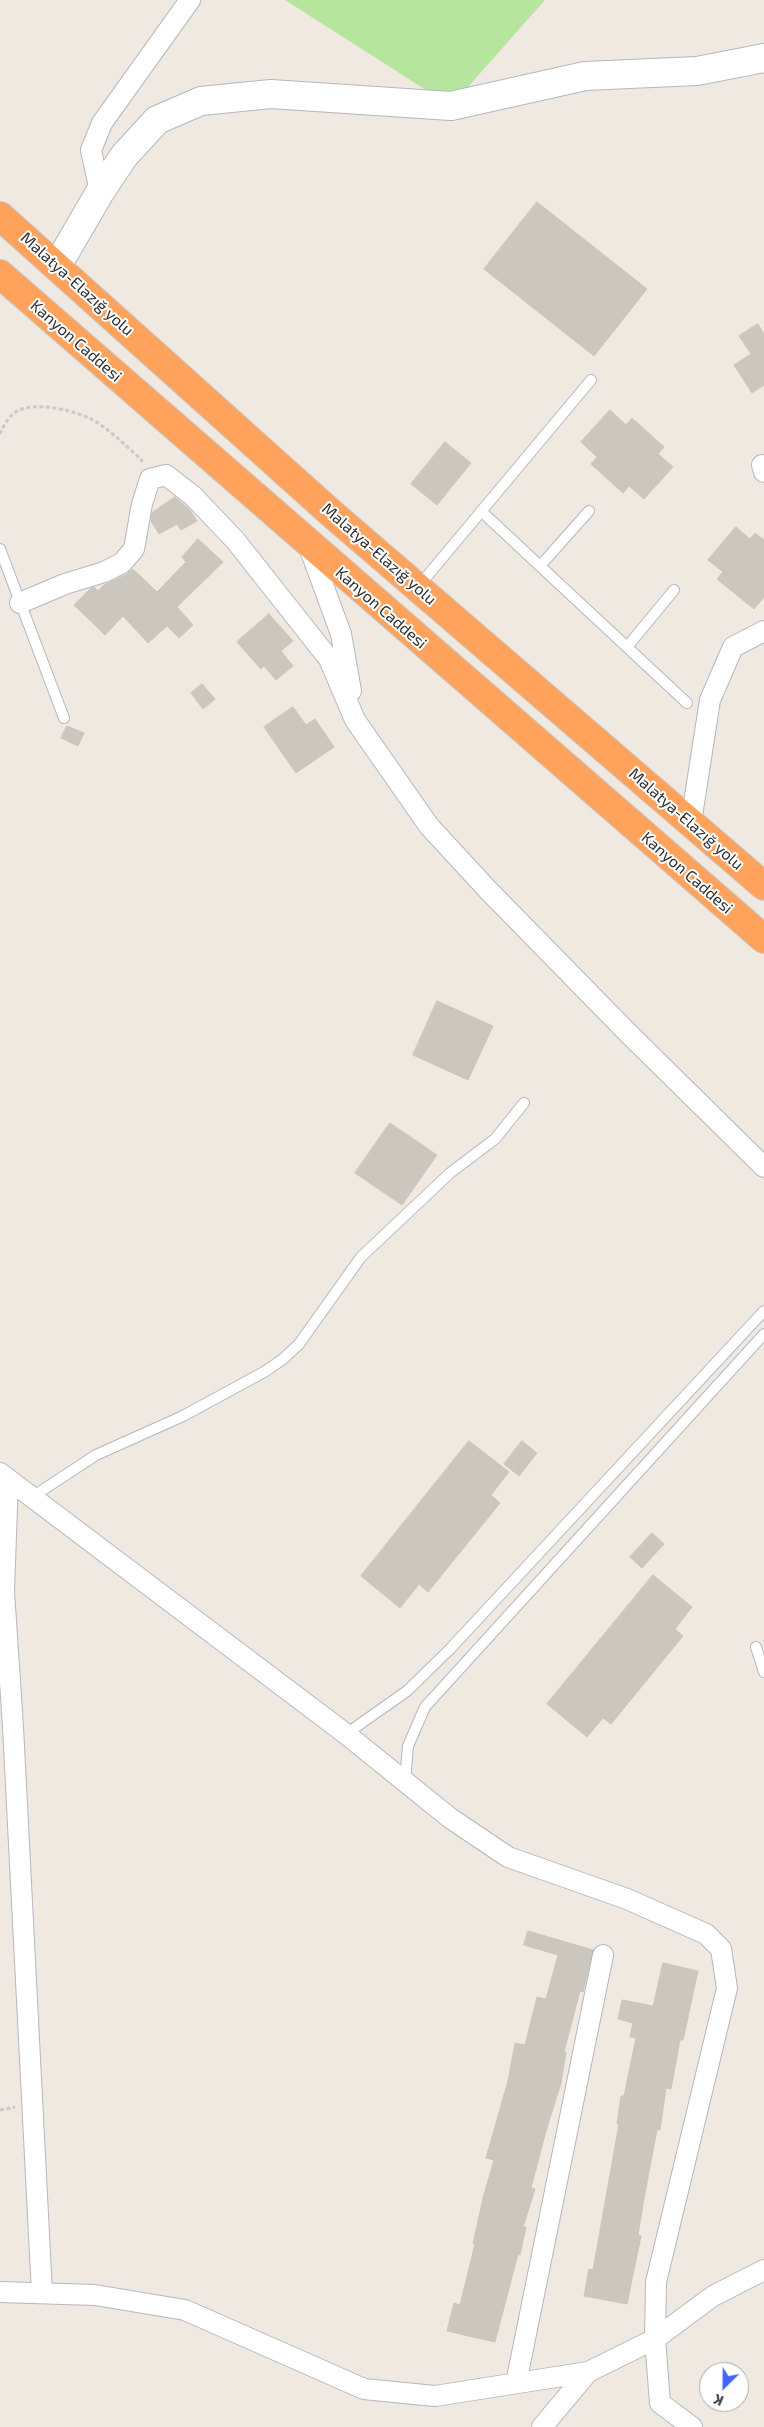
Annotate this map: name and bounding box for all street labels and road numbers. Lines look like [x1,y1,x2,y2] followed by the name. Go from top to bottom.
[17,228,137,340] street label: Malatya-Elazığ yolu
[26,296,126,386] street label: Kanyon Caddesi
[318,499,440,609] street label: Malatya-Elazığ yolu
[331,563,431,653] street label: Kanyon Caddesi
[625,764,747,874] street label: Malatya-Elazığ yolu
[637,828,737,918] street label: Kanyon Caddesi

